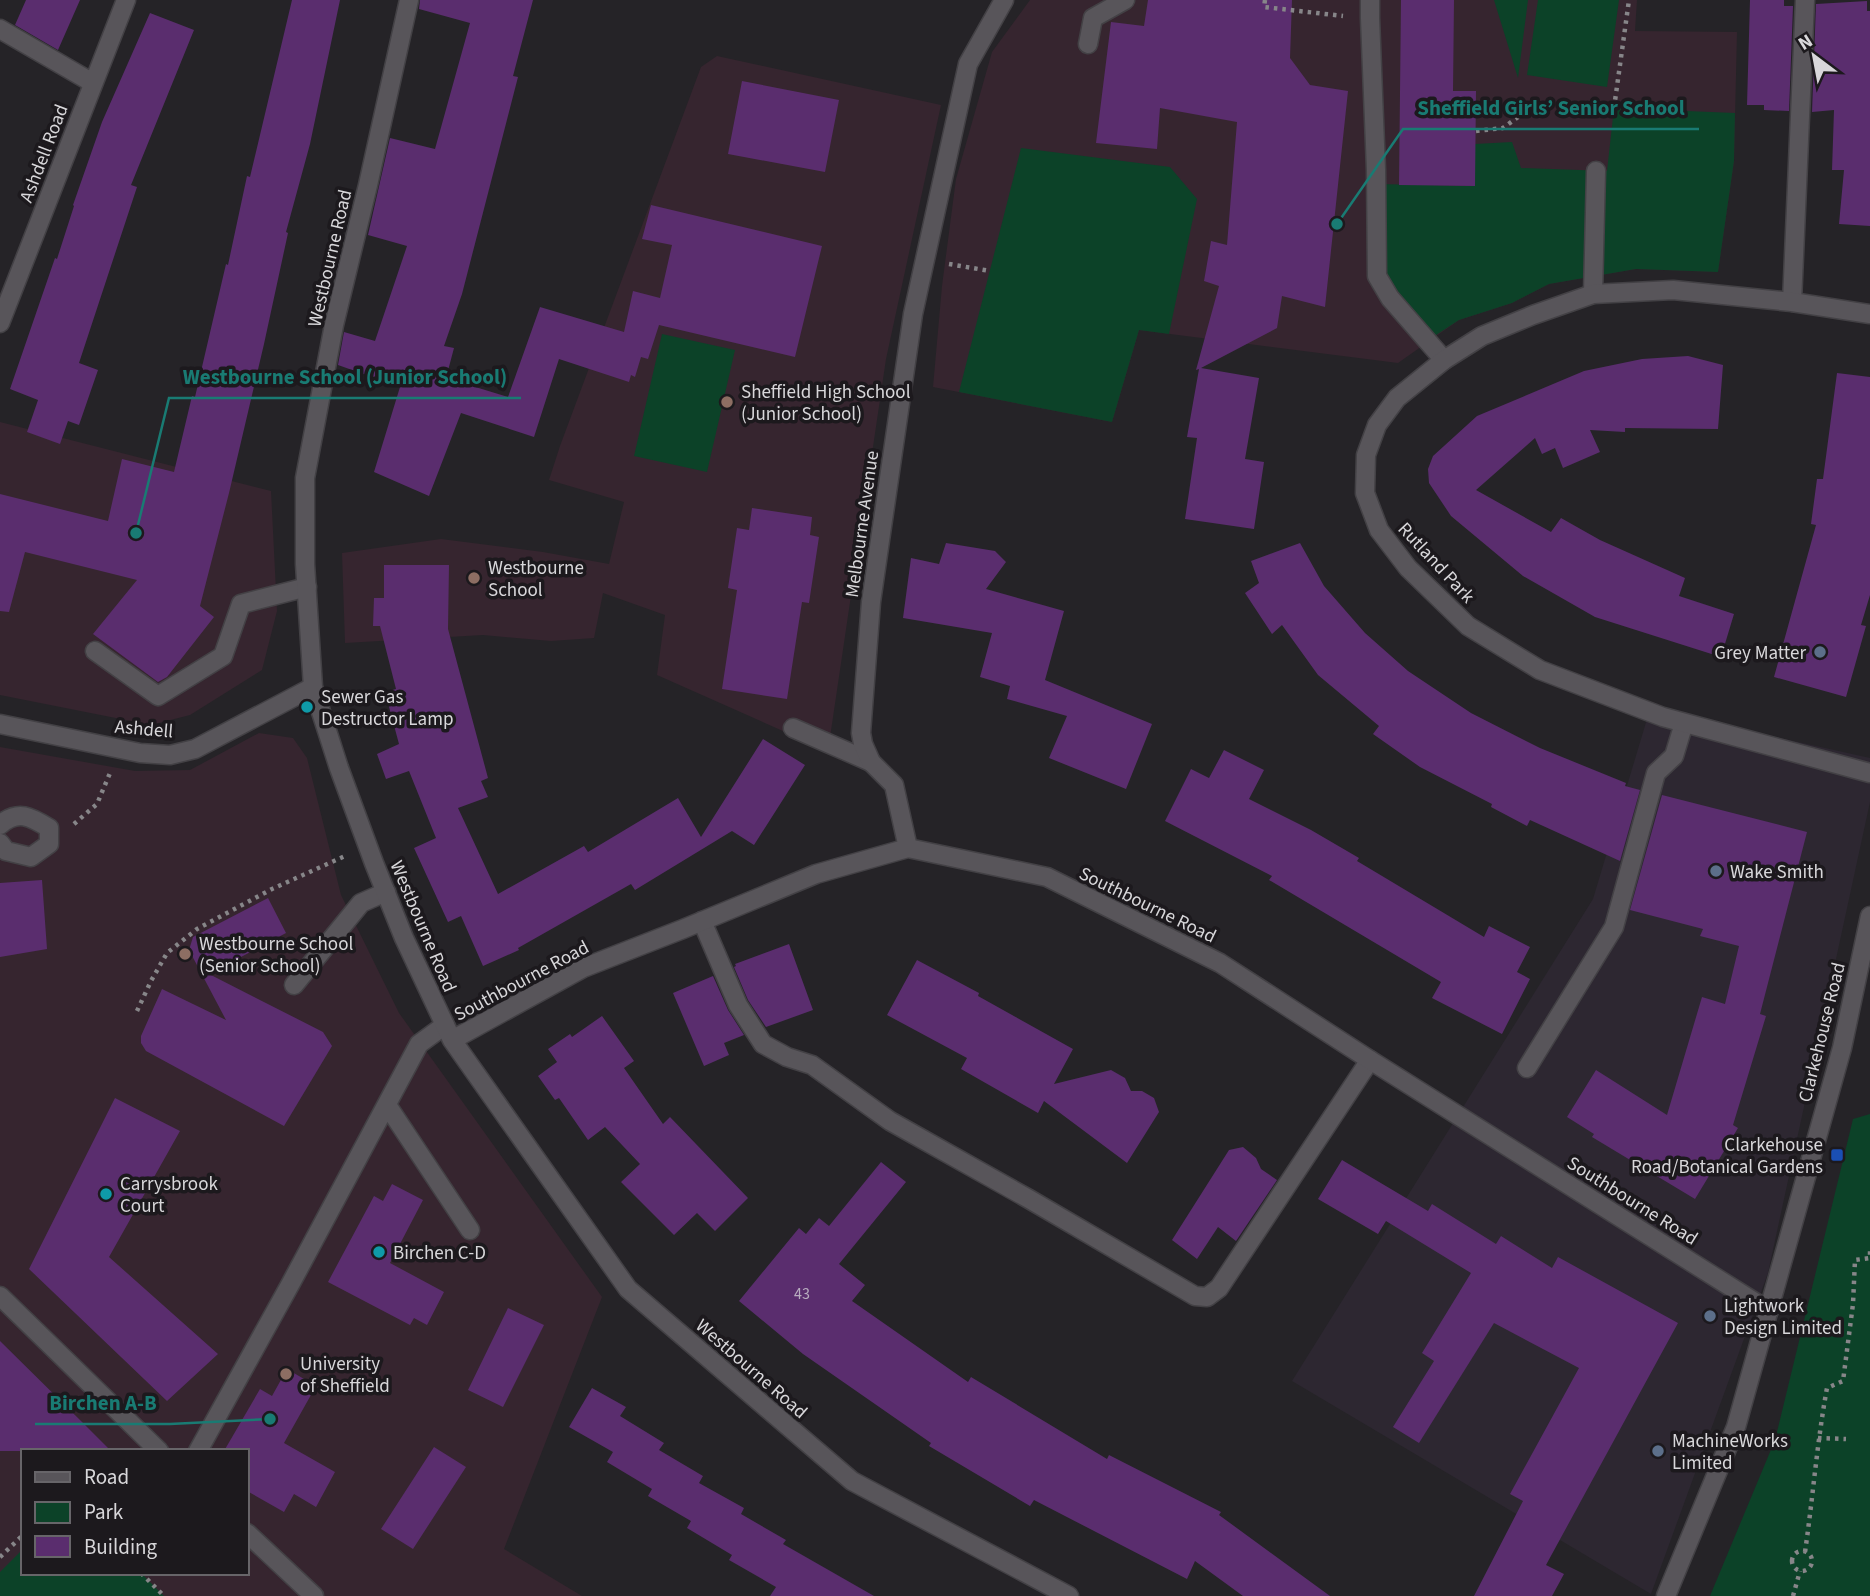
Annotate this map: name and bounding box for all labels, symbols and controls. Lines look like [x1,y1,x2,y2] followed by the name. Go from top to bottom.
[1779,21,1849,91] north arrow
[1793,28,1818,58] text: N
[1403,87,1699,129] callout: Sheffield Girls’ Senior School
[1417,93,1685,123] text: Sheffield Girls’ Senior School
[13,100,76,207] street label: Ashdell Road
[302,187,359,330] street label: Westbourne Road
[169,356,521,398] callout: Westbourne School (Junior School)
[183,362,507,392] text: Westbourne School (Junior School)
[741,379,911,428] place label: Sheffield High School (Junior School)
[719,394,735,410] marker: Sheffield High School (Junior School)
[839,449,886,599] street label: Melbourne Avenue
[1391,516,1481,610] street label: Rutland Park
[488,555,584,604] place label: Westbourne School
[466,570,482,586] marker: Westbourne School
[1714,640,1806,667] place label: Grey Matter
[1812,644,1828,660] marker: Grey Matter
[321,684,453,733] place label: Sewer Gas Destructor Lamp
[299,699,315,715] marker: Sewer Gas Destructor Lamp
[113,713,174,746] street label: Ashdell
[383,857,462,997] street label: Westbourne Road
[1730,859,1824,886] place label: Wake Smith
[1074,860,1221,950] street label: Southbourne Road
[1708,863,1724,879] marker: Wake Smith
[199,931,353,980] place label: Westbourne School (Senior School)
[449,934,594,1028] street label: Southbourne Road
[177,946,193,962] marker: Westbourne School (Senior School)
[1792,960,1853,1105] street label: Clarkehouse Road
[1631,1132,1823,1181] place label: Clarkehouse Road/Botanical Gardens
[1829,1147,1845,1163] marker: Clarkehouse Road/Botanical Gardens
[1562,1150,1703,1252] street label: Southbourne Road
[120,1171,218,1220] place label: Carrysbrook Court
[98,1186,114,1202] marker: Carrysbrook Court
[393,1240,486,1267] place label: Birchen C-D
[371,1244,387,1260] marker: Birchen C-D
[794,1283,810,1305] house number: 43
[1724,1293,1842,1342] place label: Lightwork Design Limited
[1702,1308,1718,1324] marker: Lightwork Design Limited
[689,1313,813,1425] street label: Westbourne Road
[300,1351,390,1400] place label: University of Sheffield
[278,1366,294,1382] marker: University of Sheffield
[35,1382,170,1424] callout: Birchen A-B
[49,1388,157,1418] text: Birchen A-B
[1672,1428,1788,1477] place label: MachineWorks Limited
[1650,1443,1666,1459] marker: MachineWorks Limited
[21,1449,248,1575] legend
[84,1462,129,1492] text: Road
[84,1497,124,1527] text: Park
[84,1532,158,1562] text: Building

